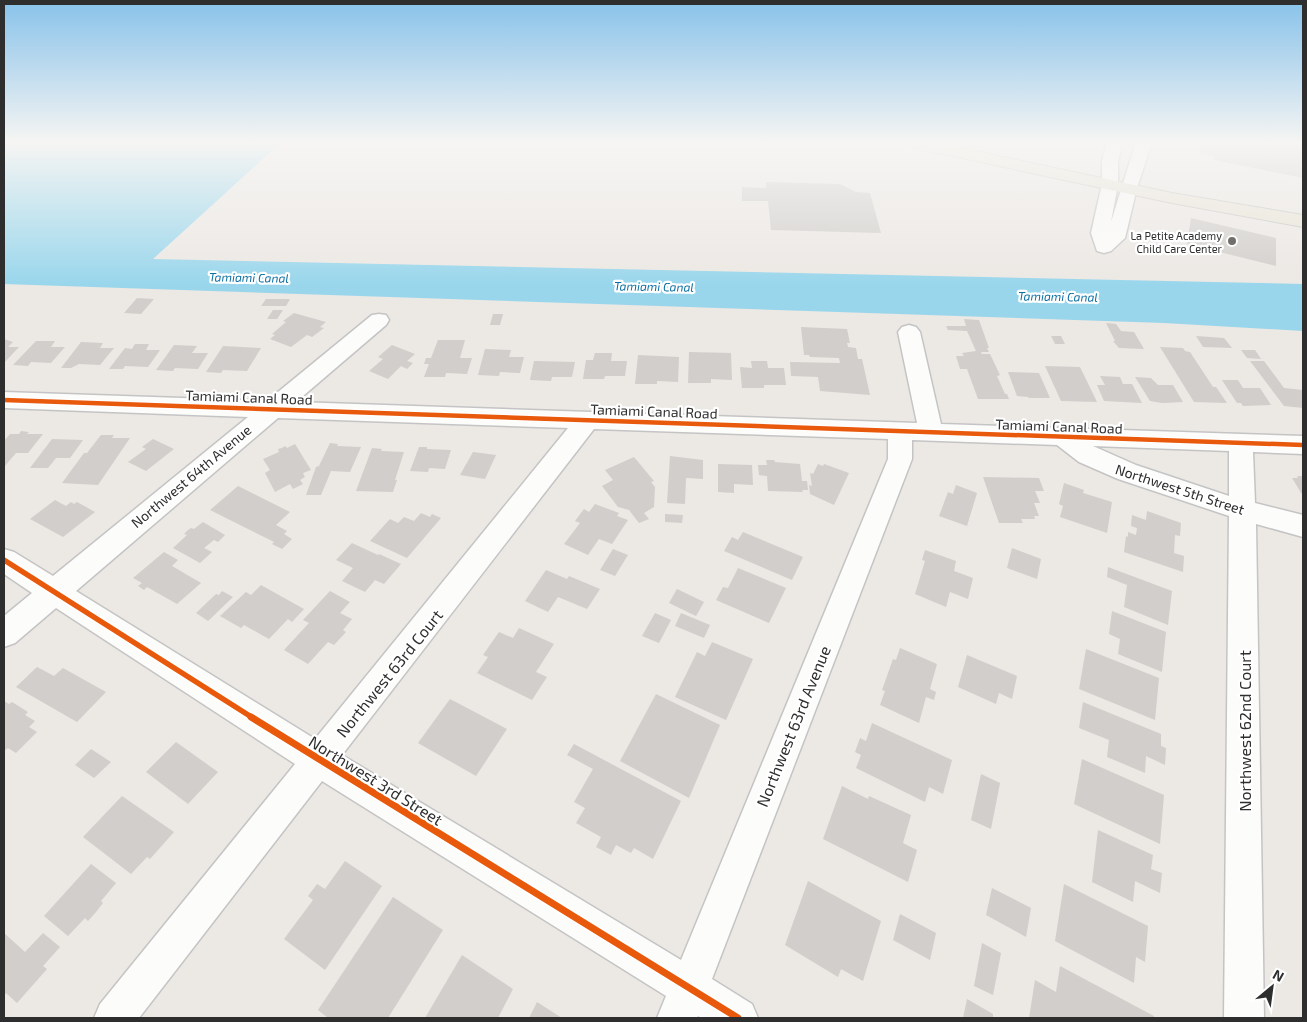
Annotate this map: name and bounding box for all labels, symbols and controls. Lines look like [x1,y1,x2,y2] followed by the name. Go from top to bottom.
[1130,229,1223,255] place label: La Petite Academy Child Care Center
[1226,235,1238,247] marker: La Petite Academy Child Care Center
[209,269,289,285] water label: Tamiami Canal
[614,278,694,294] water label: Tamiami Canal
[1018,288,1098,304] water label: Tamiami Canal
[185,386,313,408] street label: Tamiami Canal Road
[590,400,718,422] street label: Tamiami Canal Road
[995,415,1123,437] street label: Tamiami Canal Road
[128,421,254,531] street label: Northwest 64th Avenue
[1113,460,1247,518] street label: Northwest 5th Street
[332,605,446,741] street label: Northwest 63rd Court
[752,643,834,809] street label: Northwest 63rd Avenue
[1235,650,1254,812] street label: Northwest 62nd Court
[306,731,446,829] street label: Northwest 3rd Street
[1247,962,1297,1012] north arrow
[1270,965,1287,985] text: N

